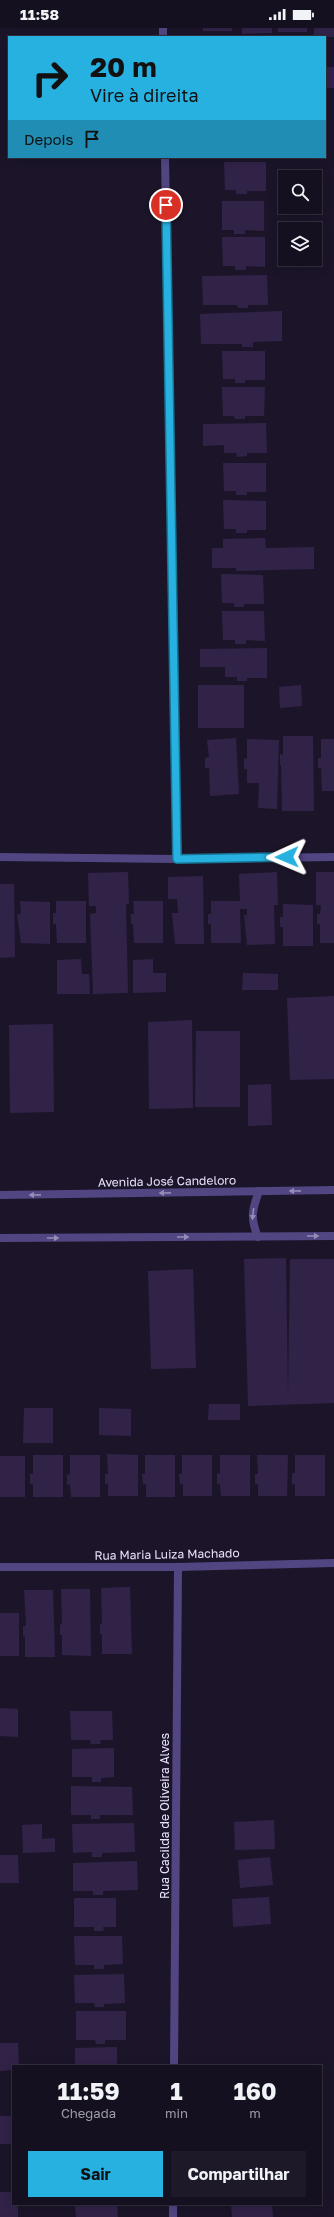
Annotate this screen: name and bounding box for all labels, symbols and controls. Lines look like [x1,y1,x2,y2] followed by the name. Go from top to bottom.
[20,5,59,23] text: 11:58
[90,50,157,83] text: 20 m
[24,52,76,104] icon: right
[90,84,199,106] text: Vire à direita
[81,128,103,150] icon: arrive
[24,130,73,148] text: Depois
[278,170,322,266] map controls
[278,170,322,214] button: search
[149,188,183,222] pin
[155,194,177,216] icon: arrive
[278,222,322,266] button: layers
[266,836,308,878] position arrow
[98,1172,236,1190] street label: Avenida José Candeloro
[288,1188,301,1194] one-way arrow
[158,1190,171,1196] one-way arrow
[28,1192,41,1198] one-way arrow
[249,1208,256,1220] one-way arrow
[307,1233,320,1239] one-way arrow
[177,1234,190,1240] one-way arrow
[47,1235,60,1241] one-way arrow
[94,1545,240,1563] street label: Rua Maria Luiza Machado
[157,1733,172,1899] street label: Rua Cacilda de Oliveira Alves
[57,2076,120,2105] text: 11:59
[170,2076,183,2105] text: 1
[233,2076,277,2105] text: 160
[61,2105,116,2121] text: Chegada
[165,2105,188,2121] text: min
[249,2105,261,2121] text: m
[28,2151,163,2197] button: Sair
[171,2151,306,2197] button: Compartilhar

